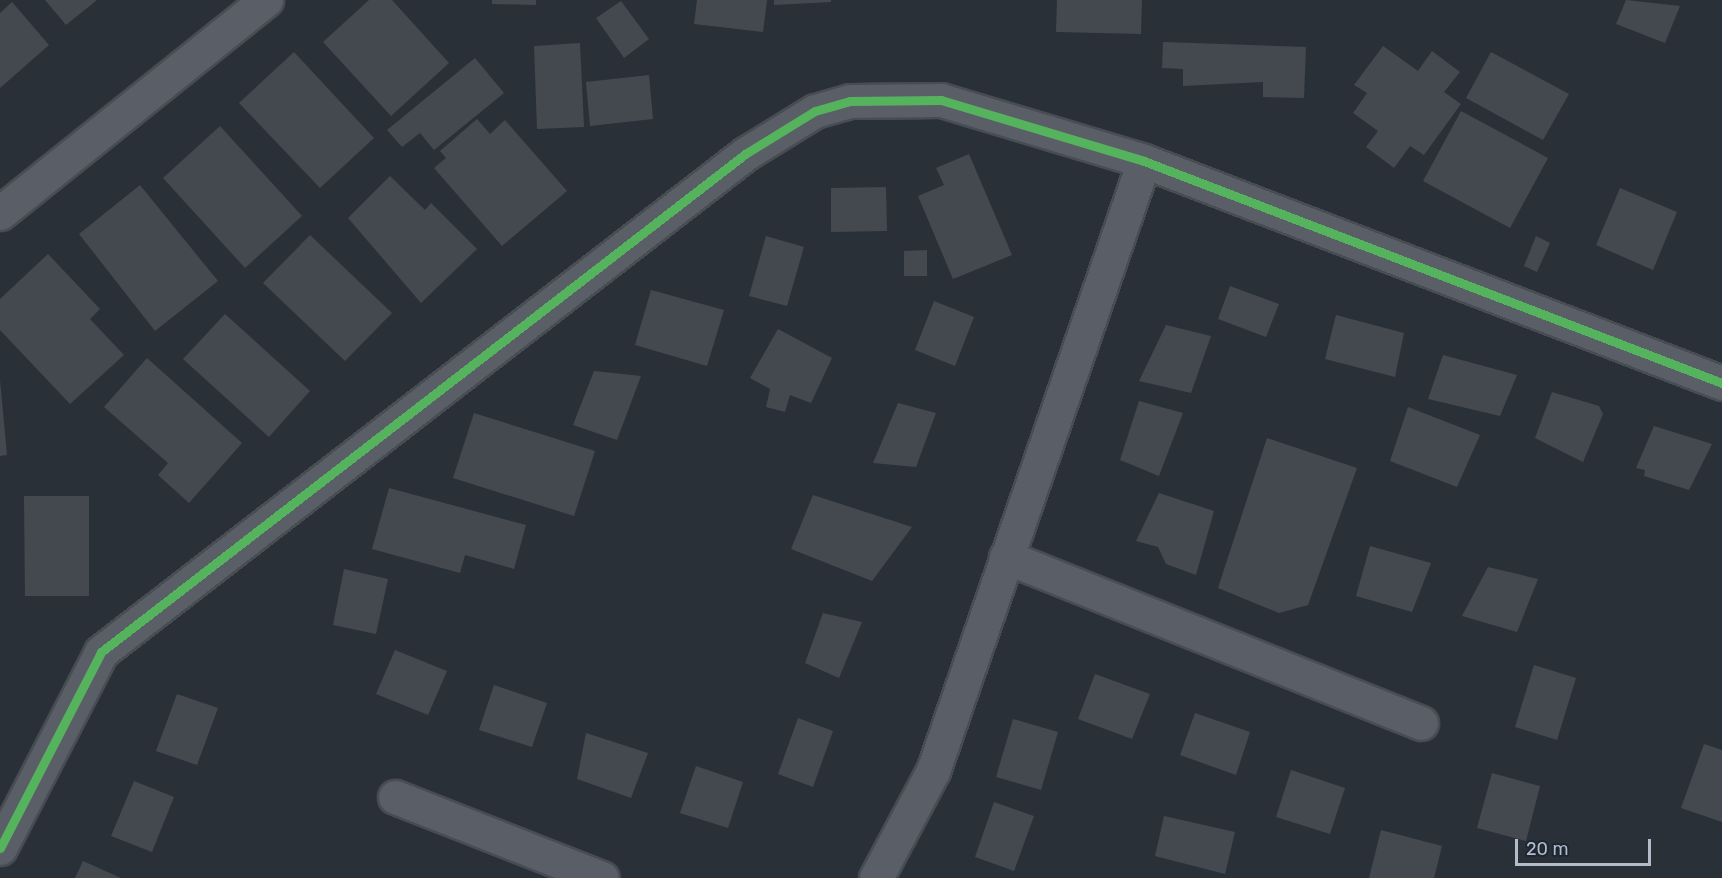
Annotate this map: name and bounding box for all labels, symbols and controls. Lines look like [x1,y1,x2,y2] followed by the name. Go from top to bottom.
[1518,827,1654,865] scale bar
[1526,838,1568,860] text: 20 m

